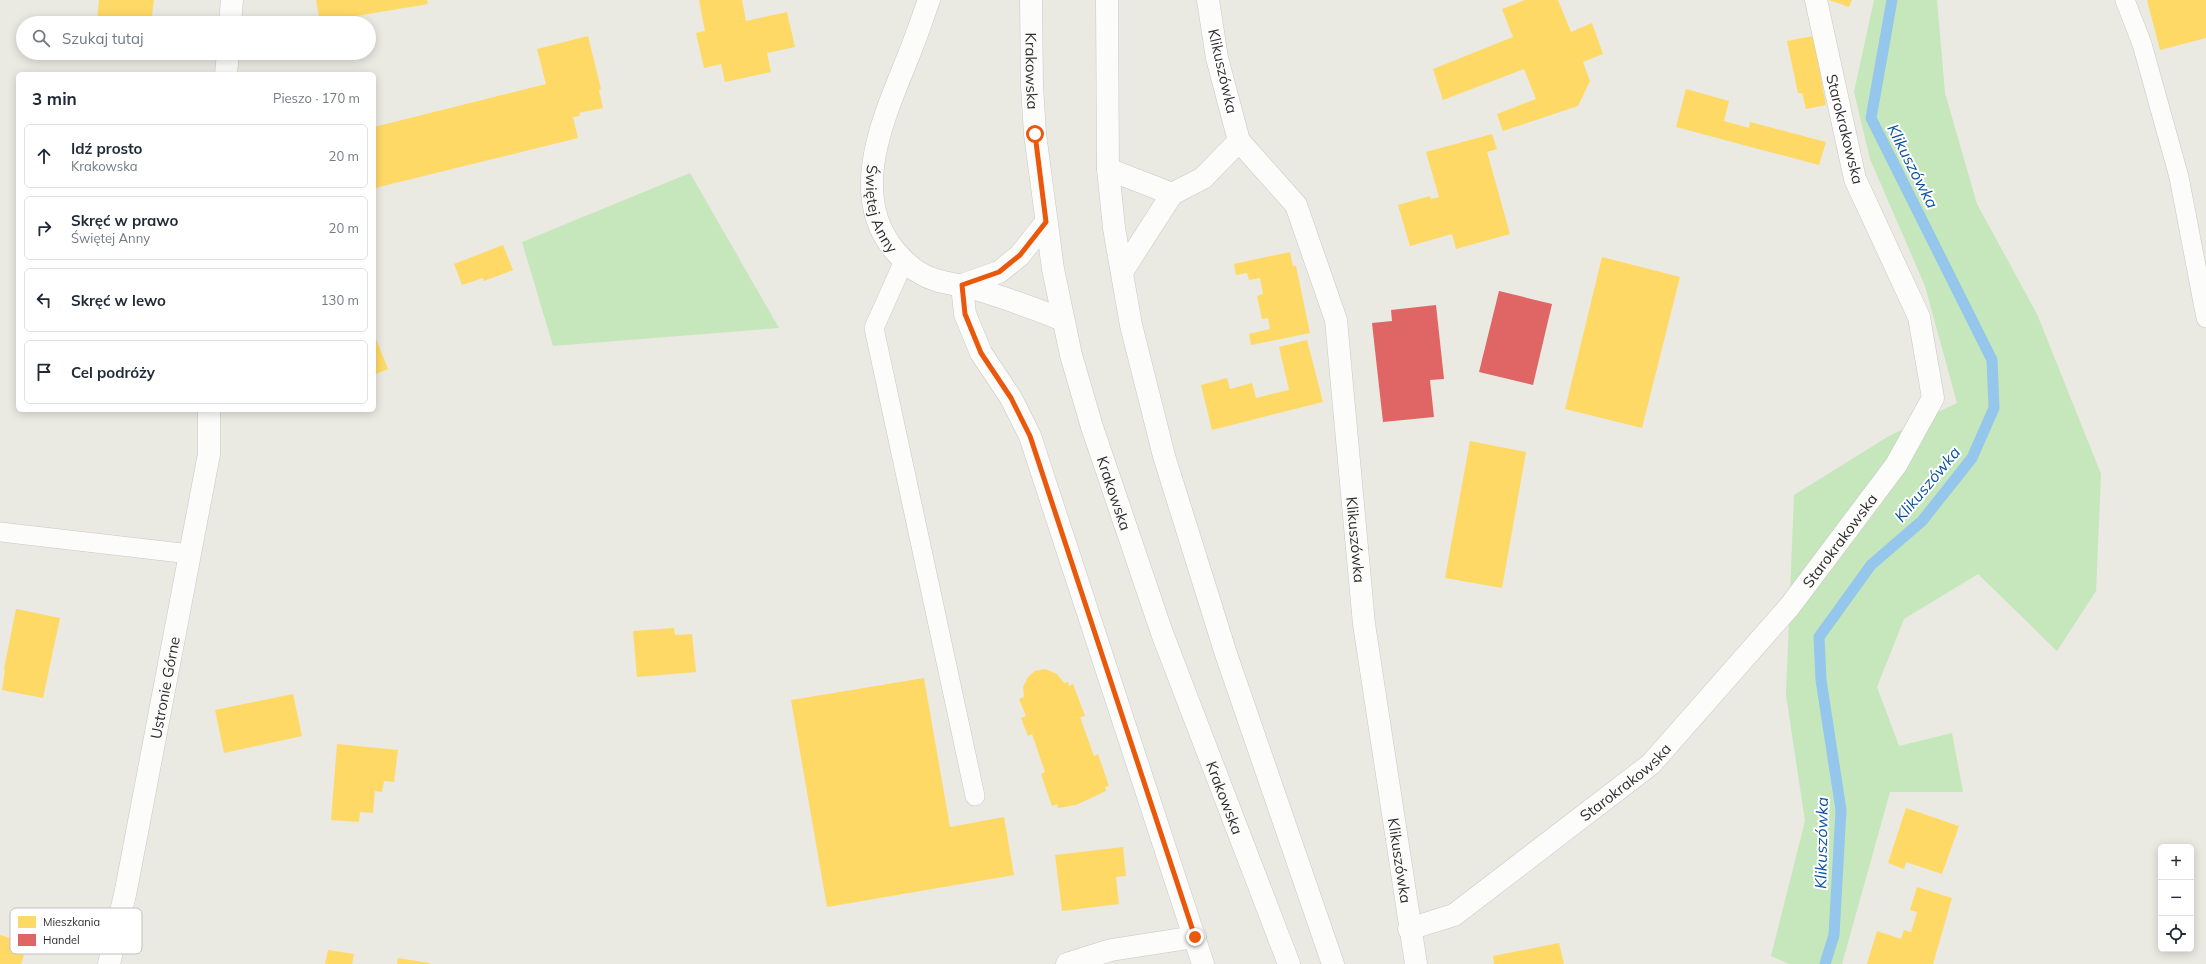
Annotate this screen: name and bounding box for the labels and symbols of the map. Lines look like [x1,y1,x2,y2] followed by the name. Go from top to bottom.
[1204,27,1242,115] street label: Klikuszówka
[1022,32,1043,110] street label: Krakowska
[1822,72,1868,186] street label: Starokrakowska
[1883,121,1943,212] water label: Klikuszówka
[1026,125,1044,143] route start
[862,164,902,257] street label: Świętej Anny
[1890,442,1964,526] water label: Klikuszówka
[1093,454,1136,533] street label: Krakowska
[1798,490,1881,591] street label: Starokrakowska
[1343,496,1370,583] street label: Klikuszówka
[145,635,184,740] street label: Ustronie Górne
[1576,739,1675,825] street label: Starokrakowska
[1202,758,1248,837] street label: Krakowska
[1810,796,1832,889] water label: Klikuszówka
[1384,816,1416,905] street label: Klikuszówka
[10,908,142,954] legend
[43,915,100,929] text: Mieszkania
[1186,928,1204,946] route end
[43,933,80,947] text: Handel

